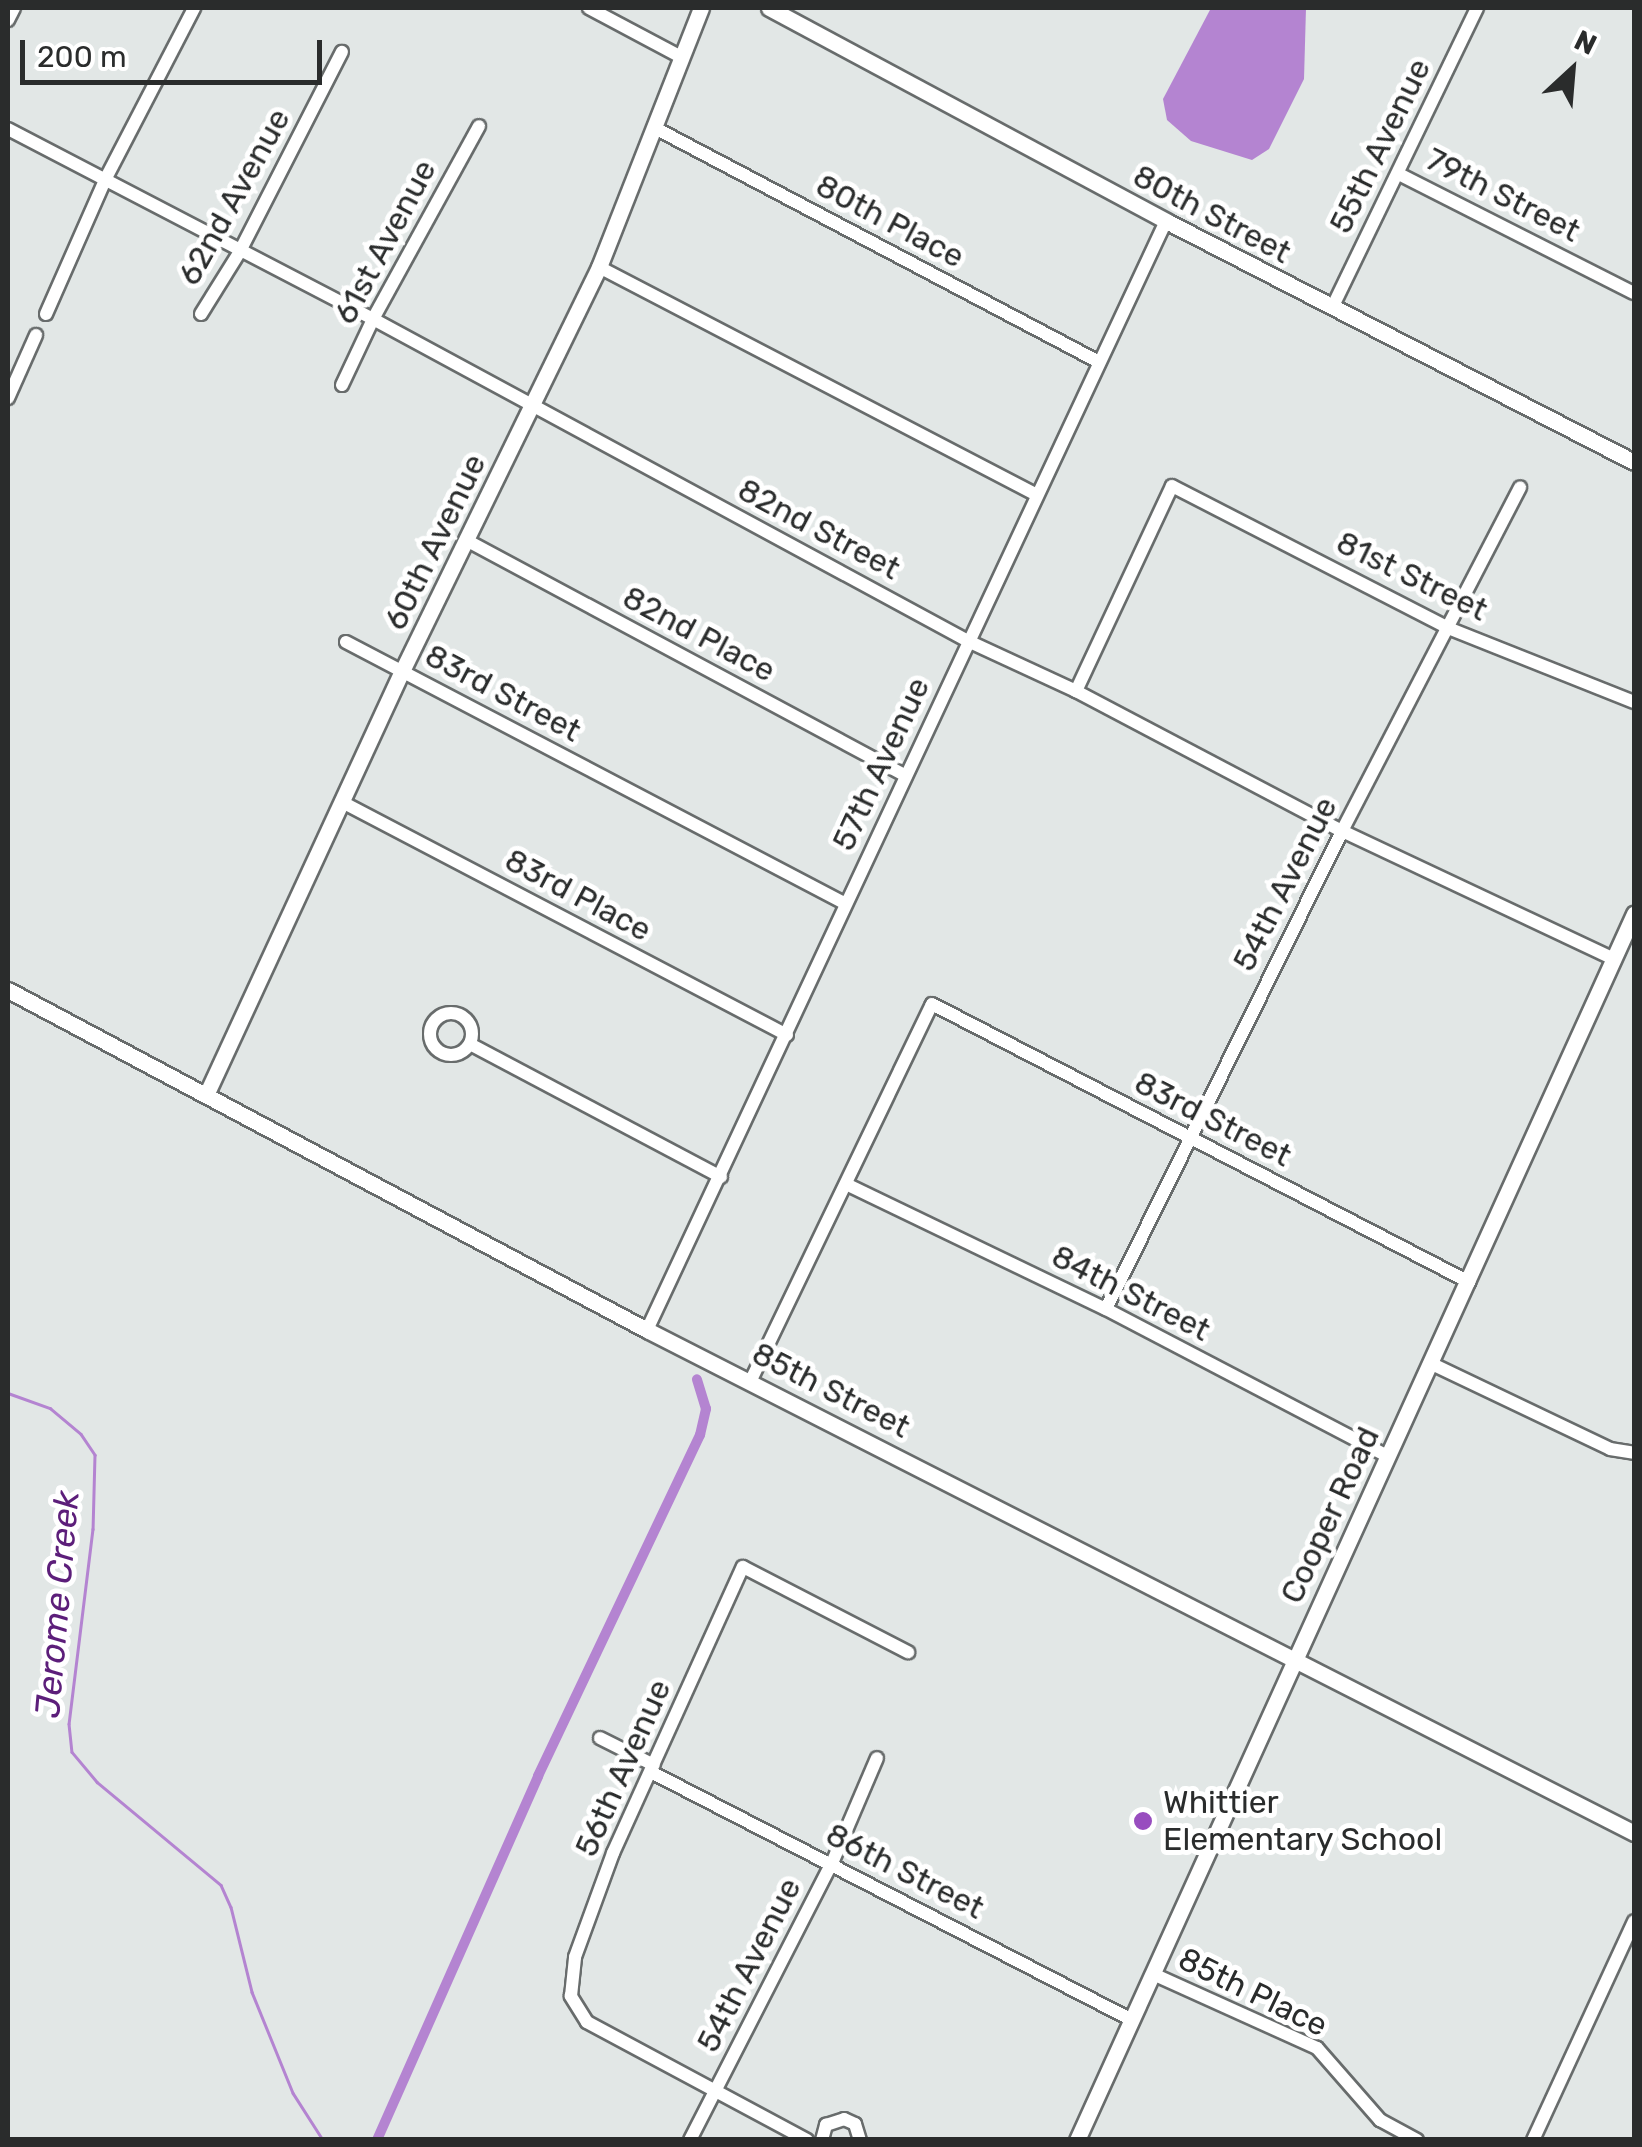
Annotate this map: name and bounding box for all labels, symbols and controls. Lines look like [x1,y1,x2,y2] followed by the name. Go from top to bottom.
[25,20,328,82] scale bar
[1522,20,1622,120] north arrow
[1569,23,1602,62] text: N
[37,39,127,75] text: 200 m
[1321,52,1439,240] street label: 55th Avenue
[170,102,298,292] street label: 62nd Avenue
[1420,140,1586,250] street label: 79th Street
[326,153,444,331] street label: 61st Avenue
[1127,156,1297,272] street label: 80th Street
[809,166,971,276] street label: 80th Place
[376,448,494,636] street label: 60th Avenue
[731,470,907,588] street label: 82nd Street
[1330,523,1494,629] street label: 81st Street
[616,578,782,690] street label: 82nd Place
[419,636,587,750] street label: 83rd Street
[824,671,938,857] street label: 57th Avenue
[1225,790,1345,978] street label: 54th Avenue
[498,841,658,949] street label: 83rd Place
[1128,1063,1298,1175] street label: 83rd Street
[1045,1237,1217,1349] street label: 84th Street
[746,1334,916,1446] street label: 85th Street
[1272,1420,1388,1610] street label: Cooper Road
[26,1489,88,1719] water label: Jerome Creek
[567,1673,679,1863] street label: 56th Avenue
[1163,1784,1443,1859] place label: Whittier Elementary School
[1132,1810,1154,1832] marker: Whittier Elementary School
[820,1815,990,1927] street label: 86th Street
[689,1871,809,2059] street label: 54th Avenue
[1172,1940,1334,2044] street label: 85th Place

